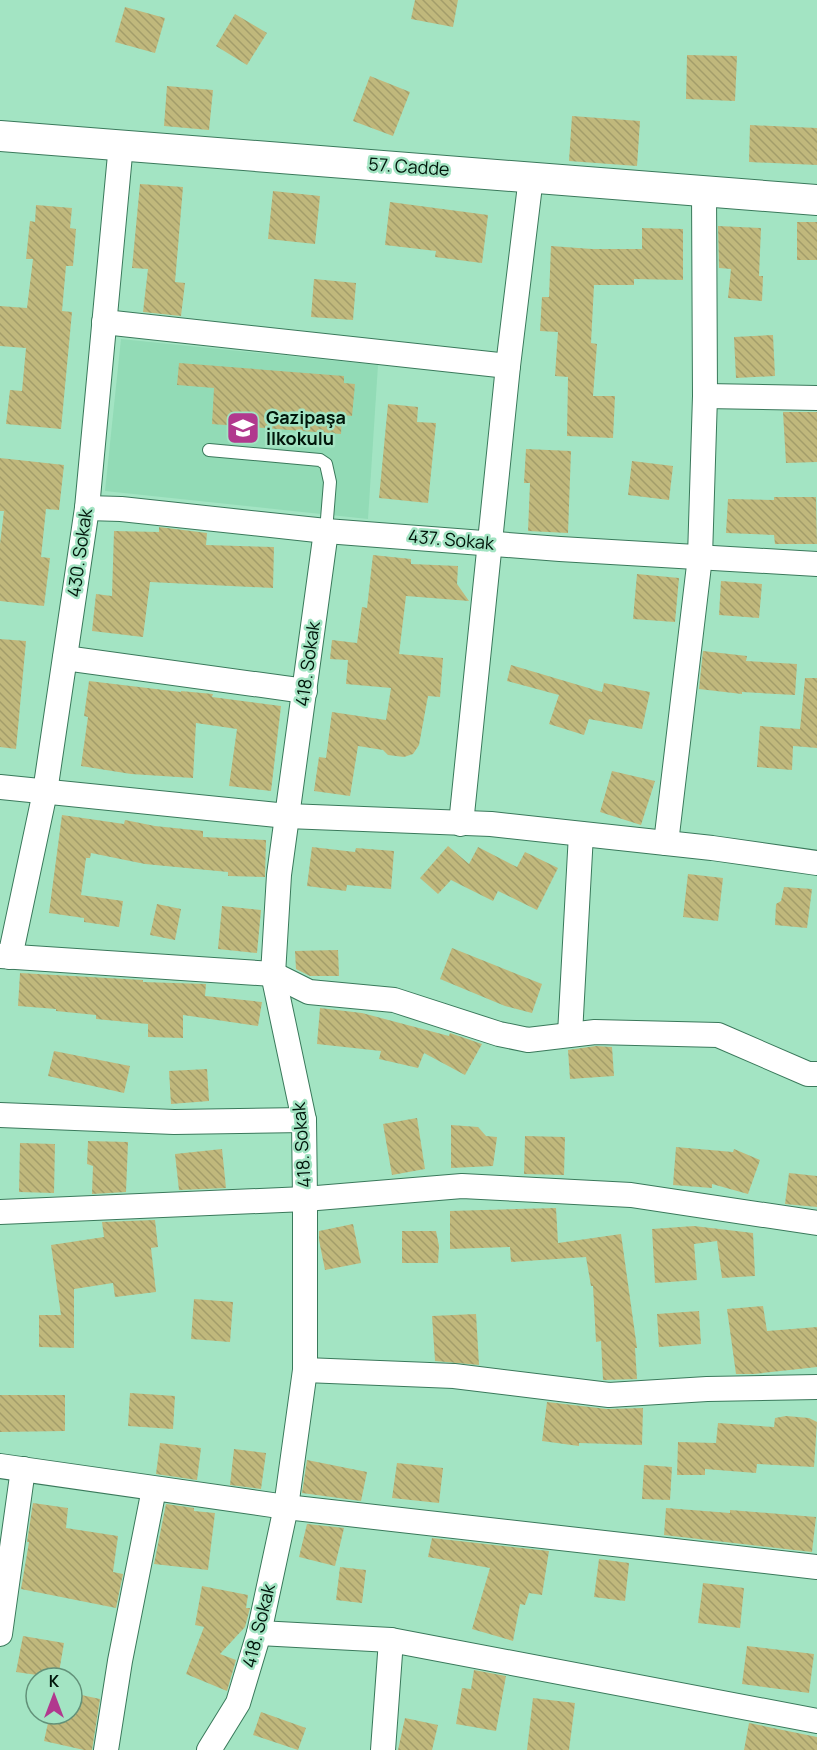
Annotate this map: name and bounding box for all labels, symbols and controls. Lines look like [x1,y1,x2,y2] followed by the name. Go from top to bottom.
[368,151,450,181] street label: 57. Cadde
[266,405,346,450] place label: Gazipaşa İlkokulu
[225,410,261,446] school or university icon: Gazipaşa İlkokulu
[61,506,97,599] street label: 430. Sokak
[407,523,496,555] street label: 437. Sokak
[289,619,325,708] street label: 418. Sokak
[286,1100,316,1189] street label: 418. Sokak
[236,1580,280,1670] street label: 418. Sokak
[24,1666,84,1726] north arrow
[49,1670,60,1692] text: K

